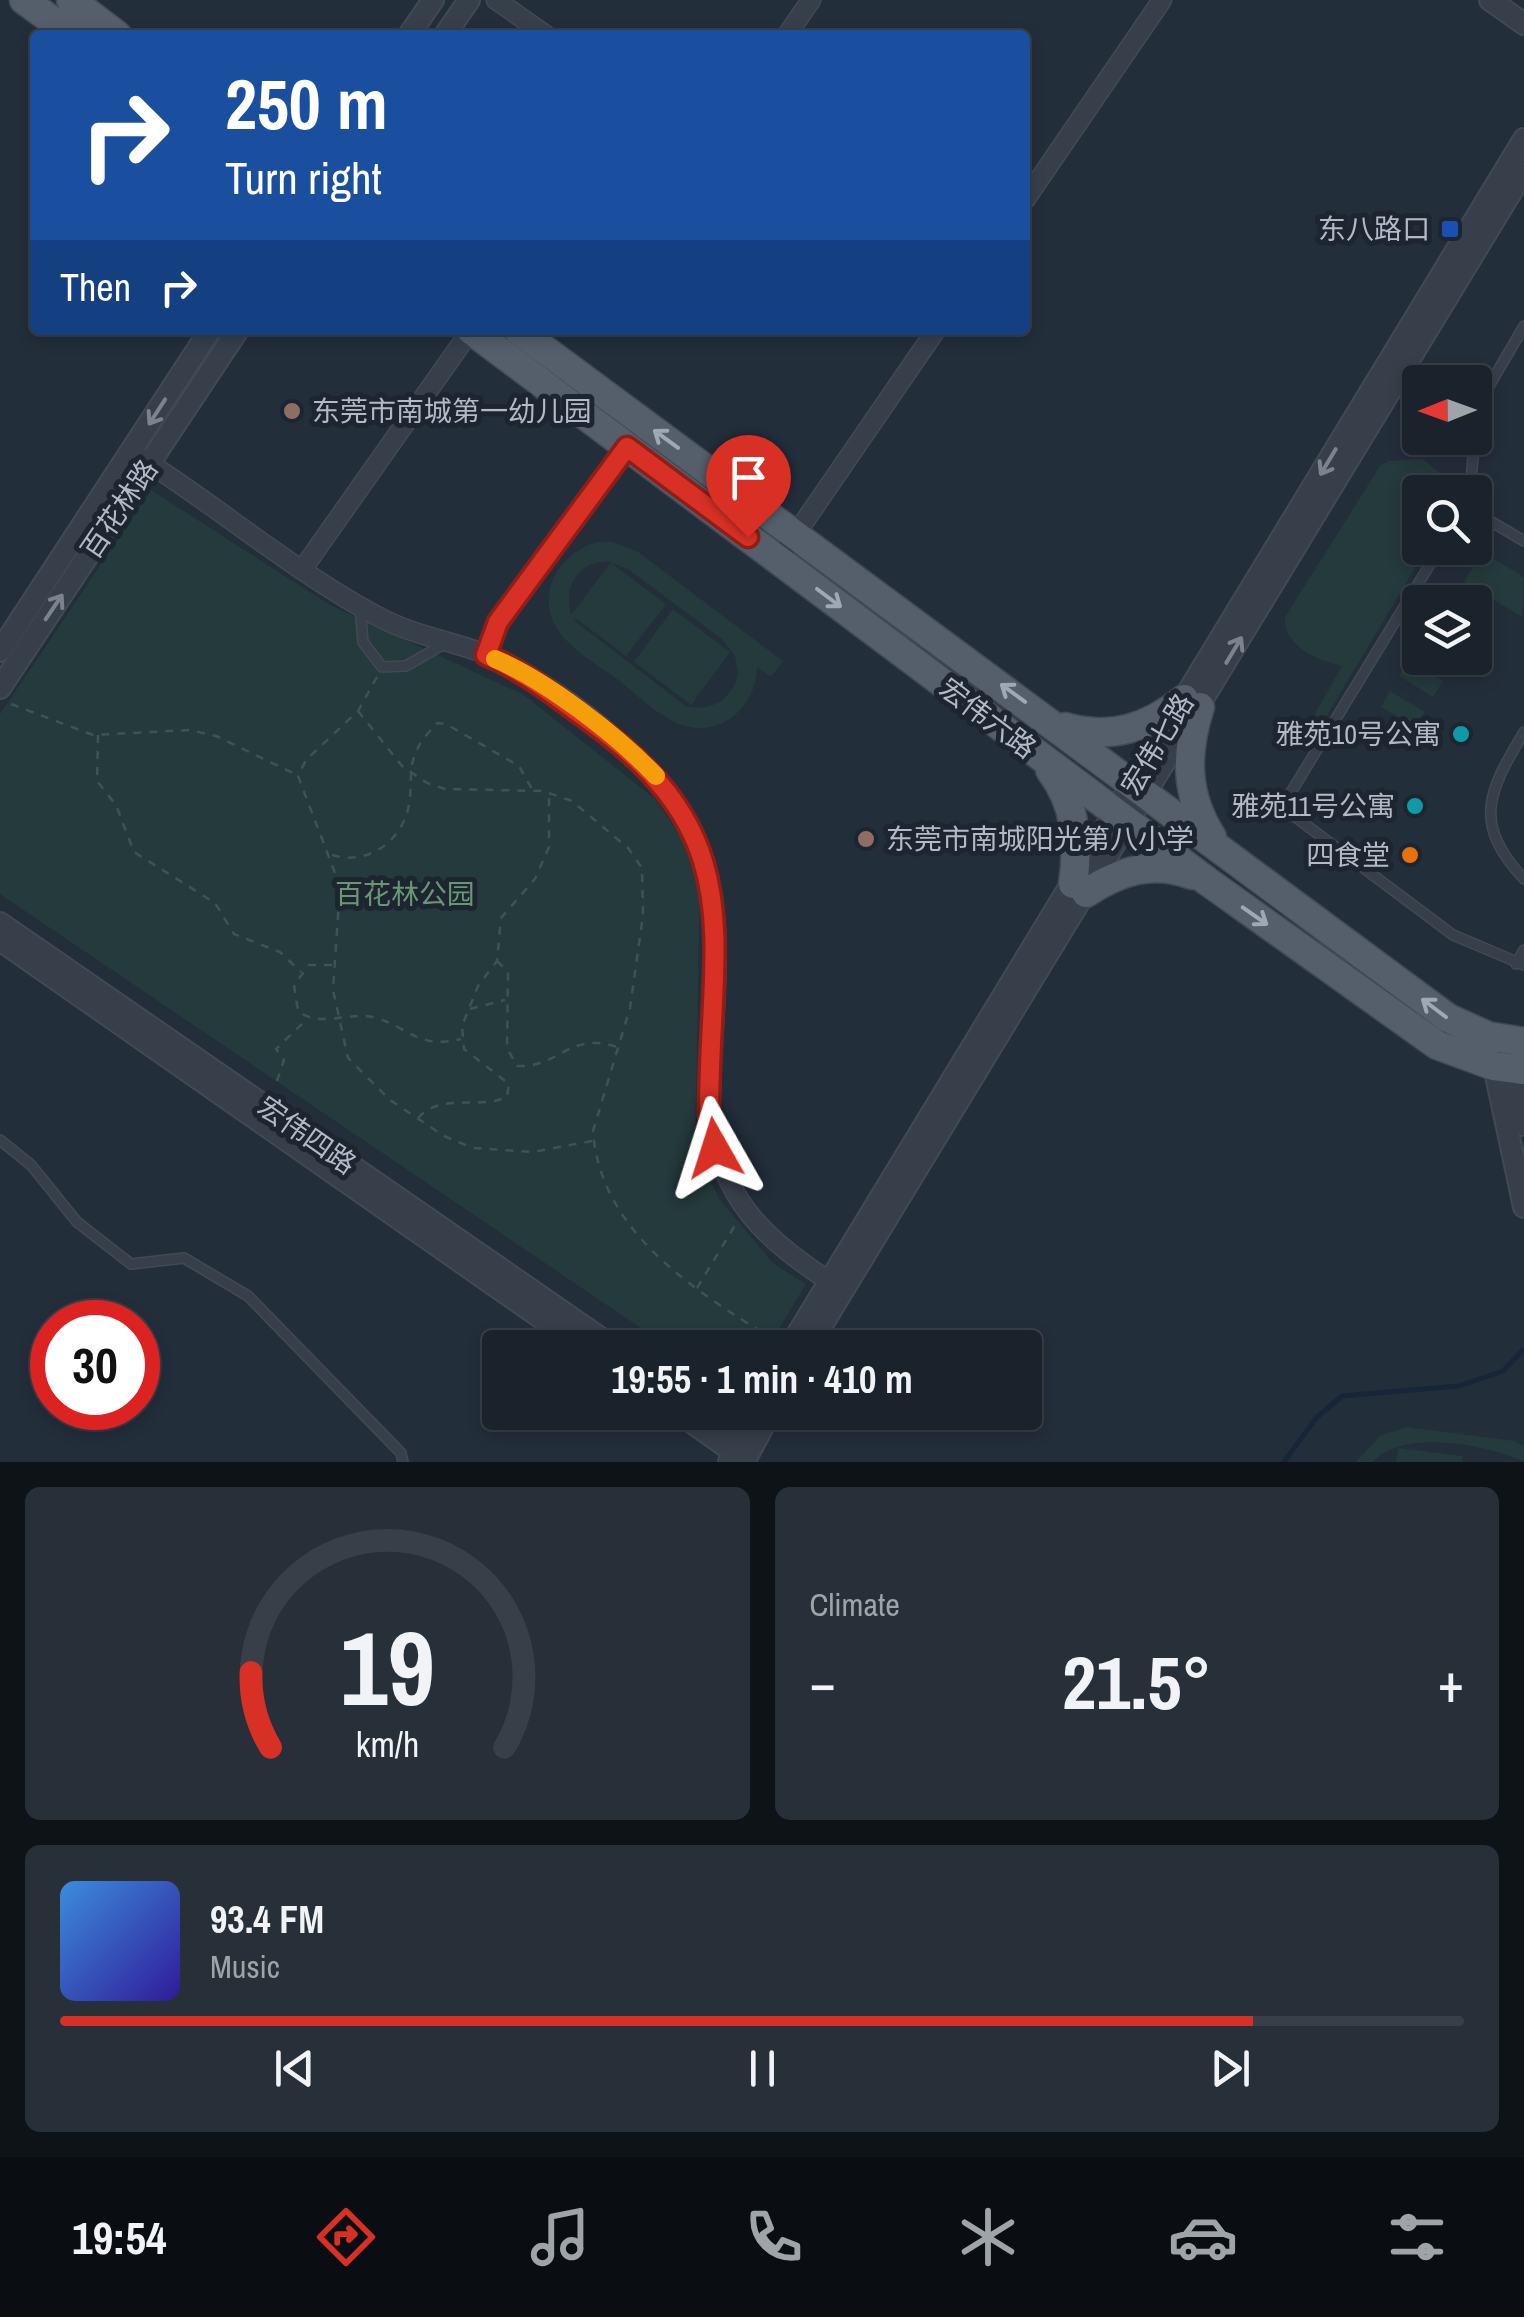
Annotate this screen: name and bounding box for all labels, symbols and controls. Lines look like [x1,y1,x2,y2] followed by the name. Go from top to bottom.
[225,57,388,151] text: 250 m
[60,70,190,200] icon: right
[225,147,382,208] text: Turn right
[1318,210,1430,248] place label: 东八路口
[1439,218,1461,240] marker: 东八路口
[151,260,206,315] icon: right
[60,262,131,313] text: Then
[1402,365,1492,455] north arrow
[1402,365,1492,675] map controls
[312,392,592,430] place label: 东莞市南城第一幼儿园
[146,397,167,425] one-way arrow
[281,400,303,422] marker: 东莞市南城第一幼儿园
[653,428,681,449] one-way arrow
[706,435,791,538] pin
[1318,447,1338,476] one-way arrow
[721,450,776,505] icon: arrive
[72,452,166,566] street label: 百花林路
[1402,475,1492,565] button: search
[1402,585,1492,675] button: layers
[815,588,842,609] one-way arrow
[43,594,64,622] one-way arrow
[1224,636,1244,665] one-way arrow
[932,669,1044,767] street label: 宏伟六路
[1000,682,1028,703] one-way arrow
[1112,686,1202,802] street label: 宏伟七路
[1275,715,1441,753] place label: 雅苑10号公寓
[1450,723,1472,745] marker: 雅苑10号公寓
[1231,787,1395,825] place label: 雅苑11号公寓
[1404,795,1426,817] marker: 雅苑11号公寓
[886,820,1194,858] place label: 东莞市南城阳光第八小学
[855,828,877,850] marker: 东莞市南城阳光第八小学
[1306,836,1390,874] place label: 四食堂
[1399,844,1421,866] marker: 四食堂
[335,875,475,913] park label: 百花林公园
[1241,905,1268,926] one-way arrow
[1421,997,1448,1018] one-way arrow
[250,1087,364,1183] street label: 宏伟四路
[663,1096,767,1200] position arrow
[30,1300,160,1430] speed limit sign: 30
[611,1354,913,1405] text: 19:55 · 1 min · 410 m
[810,1583,900,1626] text: Climate
[340,1597,435,1737] text: 19
[1062,1631,1212,1732] text: 21.5°
[810,1645,836,1719] text: −
[1438,1645,1464,1719] text: +
[355,1720,419,1768] text: km/h
[210,1894,324,1945] text: 93.4 FM
[210,1945,280,1988] text: Music
[267,2041,322,2096] icon: previous
[735,2041,790,2096] icon: pause
[1203,2041,1258,2096] icon: next
[311,2202,381,2272] icon: directions
[525,2202,595,2272] icon: music
[739,2202,809,2272] icon: phone
[953,2202,1023,2272] icon: climate
[1168,2202,1238,2272] icon: car
[1382,2202,1452,2272] icon: filters
[72,2207,166,2268] text: 19:54

